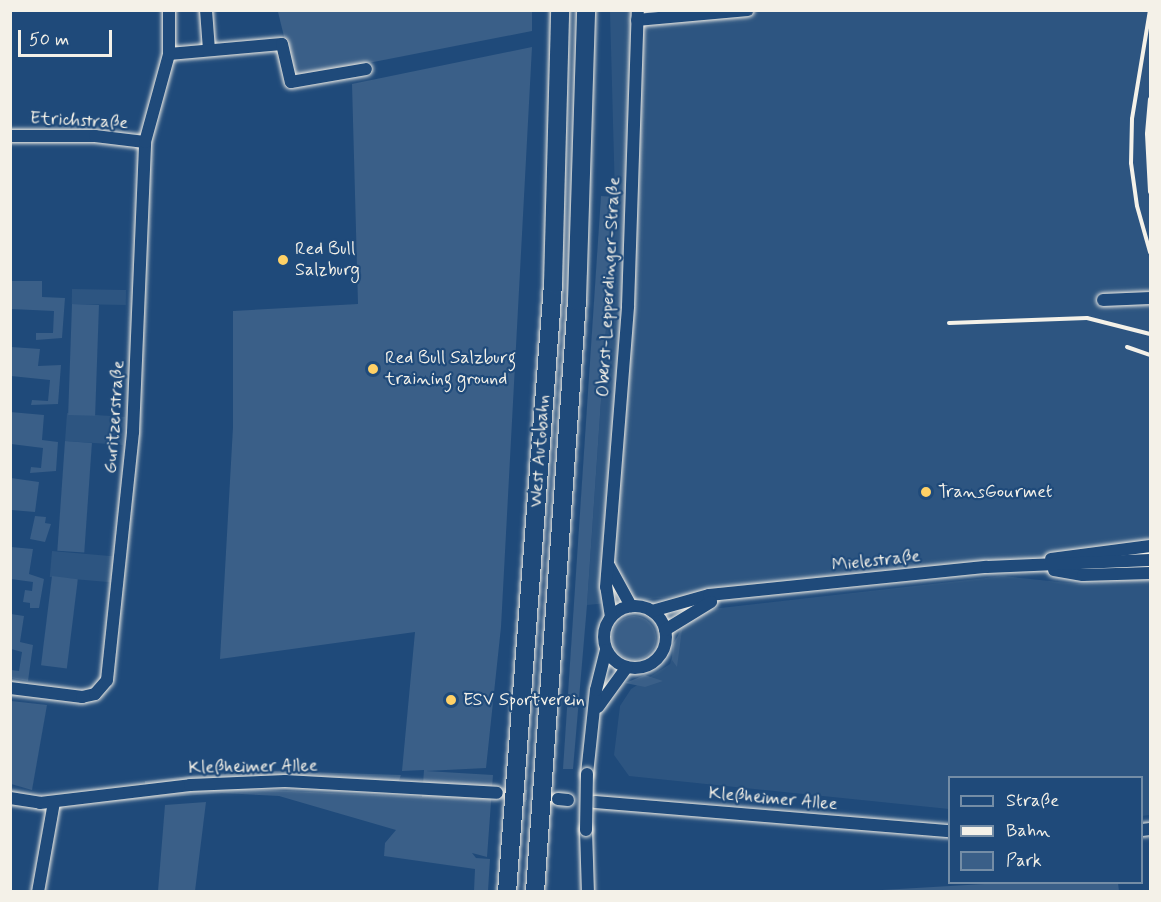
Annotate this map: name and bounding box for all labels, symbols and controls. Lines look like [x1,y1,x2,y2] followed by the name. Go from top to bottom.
[21,18,116,56] scale bar
[29,28,69,52] text: 50 m
[29,108,129,134] street label: Etrichstraße
[592,176,626,398] street label: Oberst-Lepperdinger-Straße
[295,239,360,282] place label: Red Bull Salzburg
[276,253,290,267] marker: Red Bull Salzburg
[385,348,515,391] place label: Red Bull Salzburg training ground
[100,360,130,474] street label: Guritzerstraße
[366,362,380,376] marker: Red Bull Salzburg training ground
[525,394,555,508] street label: West Autobahn
[938,481,1052,503] place label: TransGourmet
[919,485,933,499] marker: TransGourmet
[831,546,921,576] street label: Mielestraße
[463,689,590,711] place label: ESV Sportverein
[444,693,458,707] marker: ESV Sportverein
[188,755,318,779] street label: Kleßheimer Allee
[948,776,1143,884] legend
[707,783,839,815] street label: Kleßheimer Allee
[1006,789,1059,813] text: Straße
[1006,819,1050,843] text: Bahn
[1006,849,1042,873] text: Park

